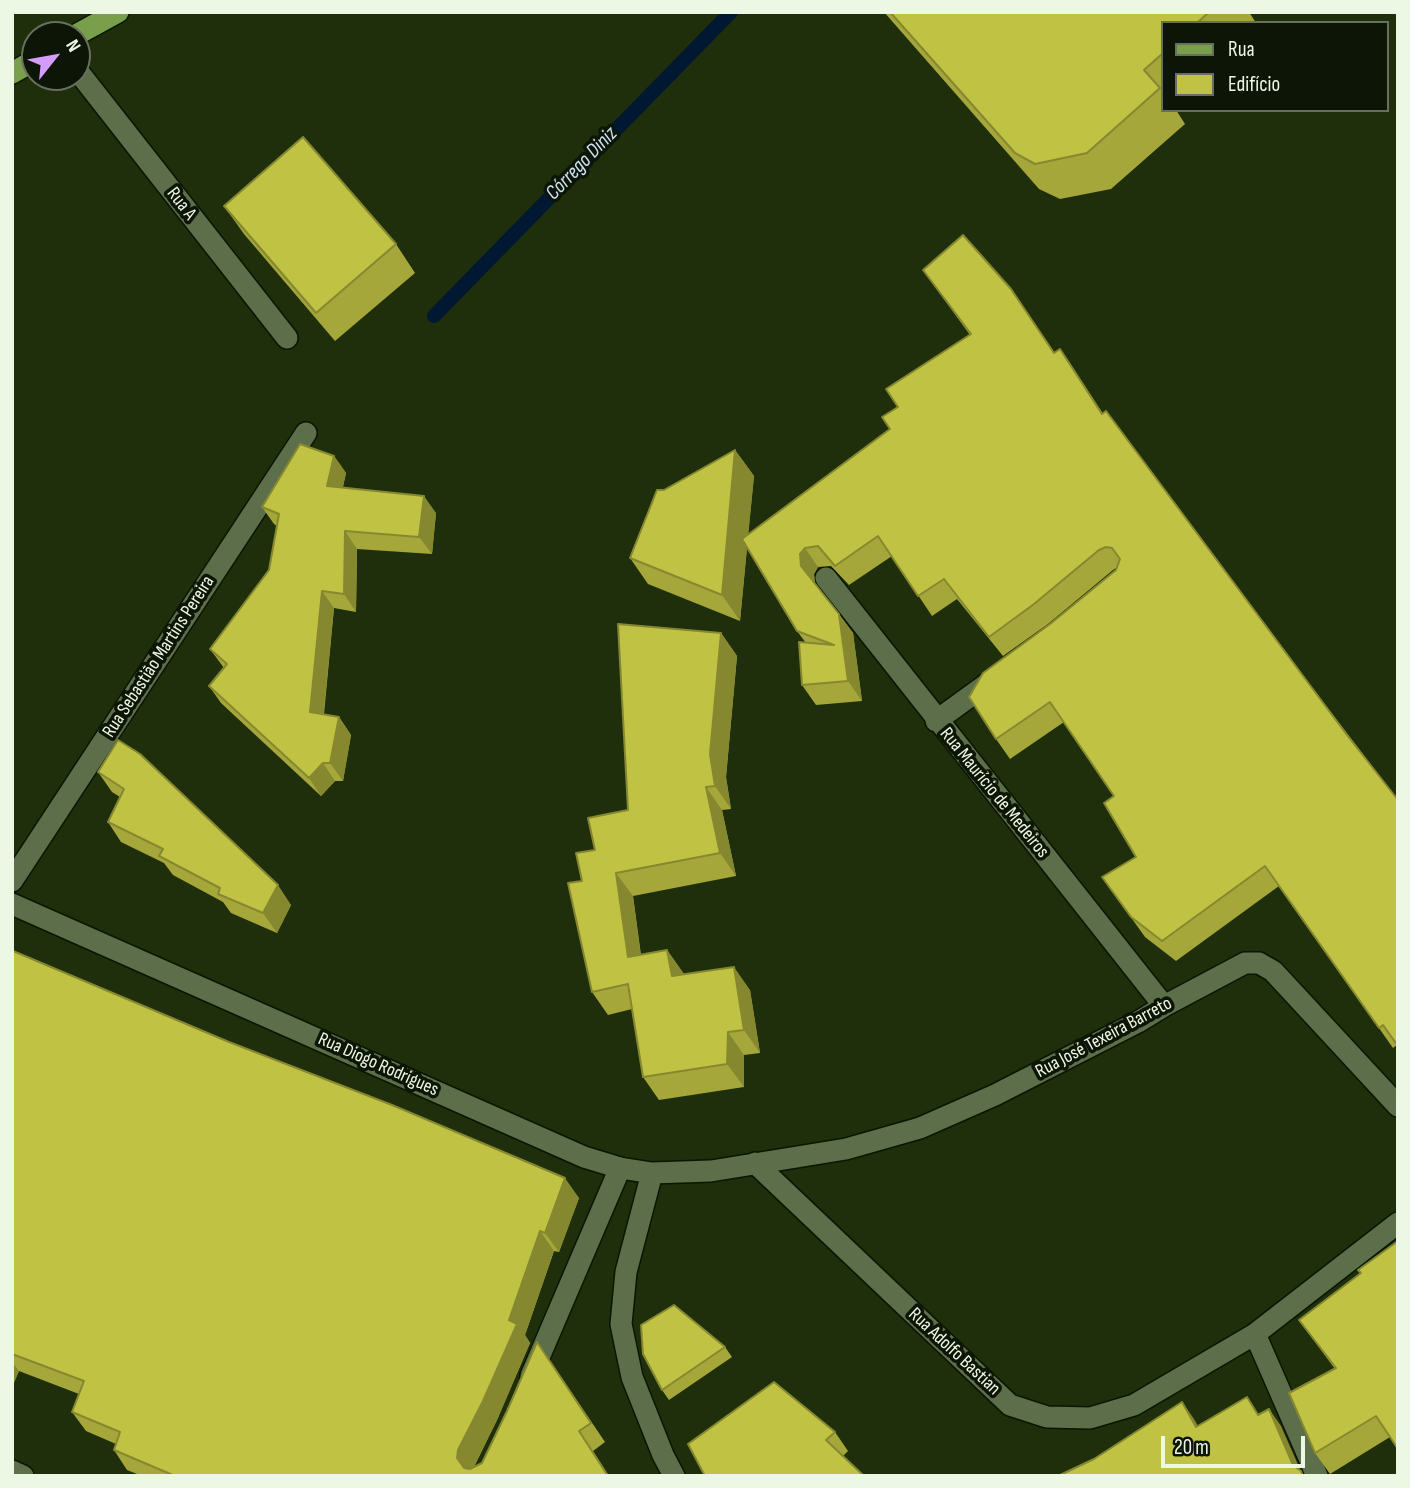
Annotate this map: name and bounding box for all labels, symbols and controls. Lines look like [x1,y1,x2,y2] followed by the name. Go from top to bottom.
[21,21,91,91] north arrow
[1162,21,1389,112] legend
[60,36,85,56] text: N
[1228,37,1255,62] text: Rua
[1228,72,1280,97] text: Edifício
[541,122,623,206] water label: Córrego Diniz
[161,183,201,225] street label: Rua A
[98,572,220,742] street label: Rua Sebastião Martins Pereira
[934,723,1054,863] street label: Rua Maurício de Medeiros
[1032,992,1176,1084] street label: Rua José Texeira Barreto
[314,1028,442,1102] street label: Rua Diogo Rodrigues
[903,1304,1005,1400] street label: Rua Adolfo Bastian
[1165,1422,1308,1466] scale bar
[1174,1435,1209,1460] text: 20 m

